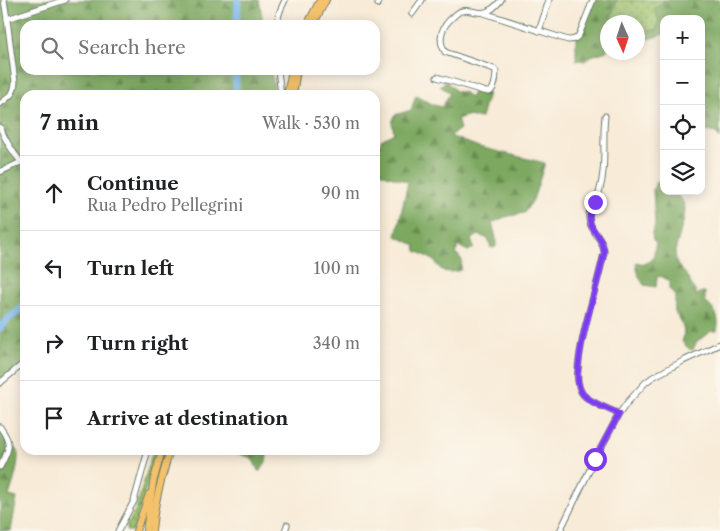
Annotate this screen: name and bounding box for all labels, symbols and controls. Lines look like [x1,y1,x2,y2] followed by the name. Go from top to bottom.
[600,15,645,60] north arrow
[660,15,705,195] map controls
[660,15,705,60] button: +
[20,20,380,75] search box
[38,34,66,62] icon: search
[78,36,186,59] text: Search here
[660,60,705,105] button: −
[660,105,705,150] button: locate
[40,110,99,135] text: 7 min
[262,113,360,133] text: Walk · 530 m
[660,150,705,195] button: layers
[87,172,179,195] text: Continue
[40,179,68,207] icon: ahead
[321,183,360,203] text: 90 m
[584,191,607,214] route end
[87,195,243,215] text: Rua Pedro Pellegrini
[40,254,68,282] icon: left
[87,257,174,280] text: Turn left
[314,258,360,278] text: 100 m
[40,329,68,357] icon: right
[87,332,188,355] text: Turn right
[313,333,360,353] text: 340 m
[40,404,68,432] icon: arrive
[87,407,288,430] text: Arrive at destination
[584,448,607,471] route start

